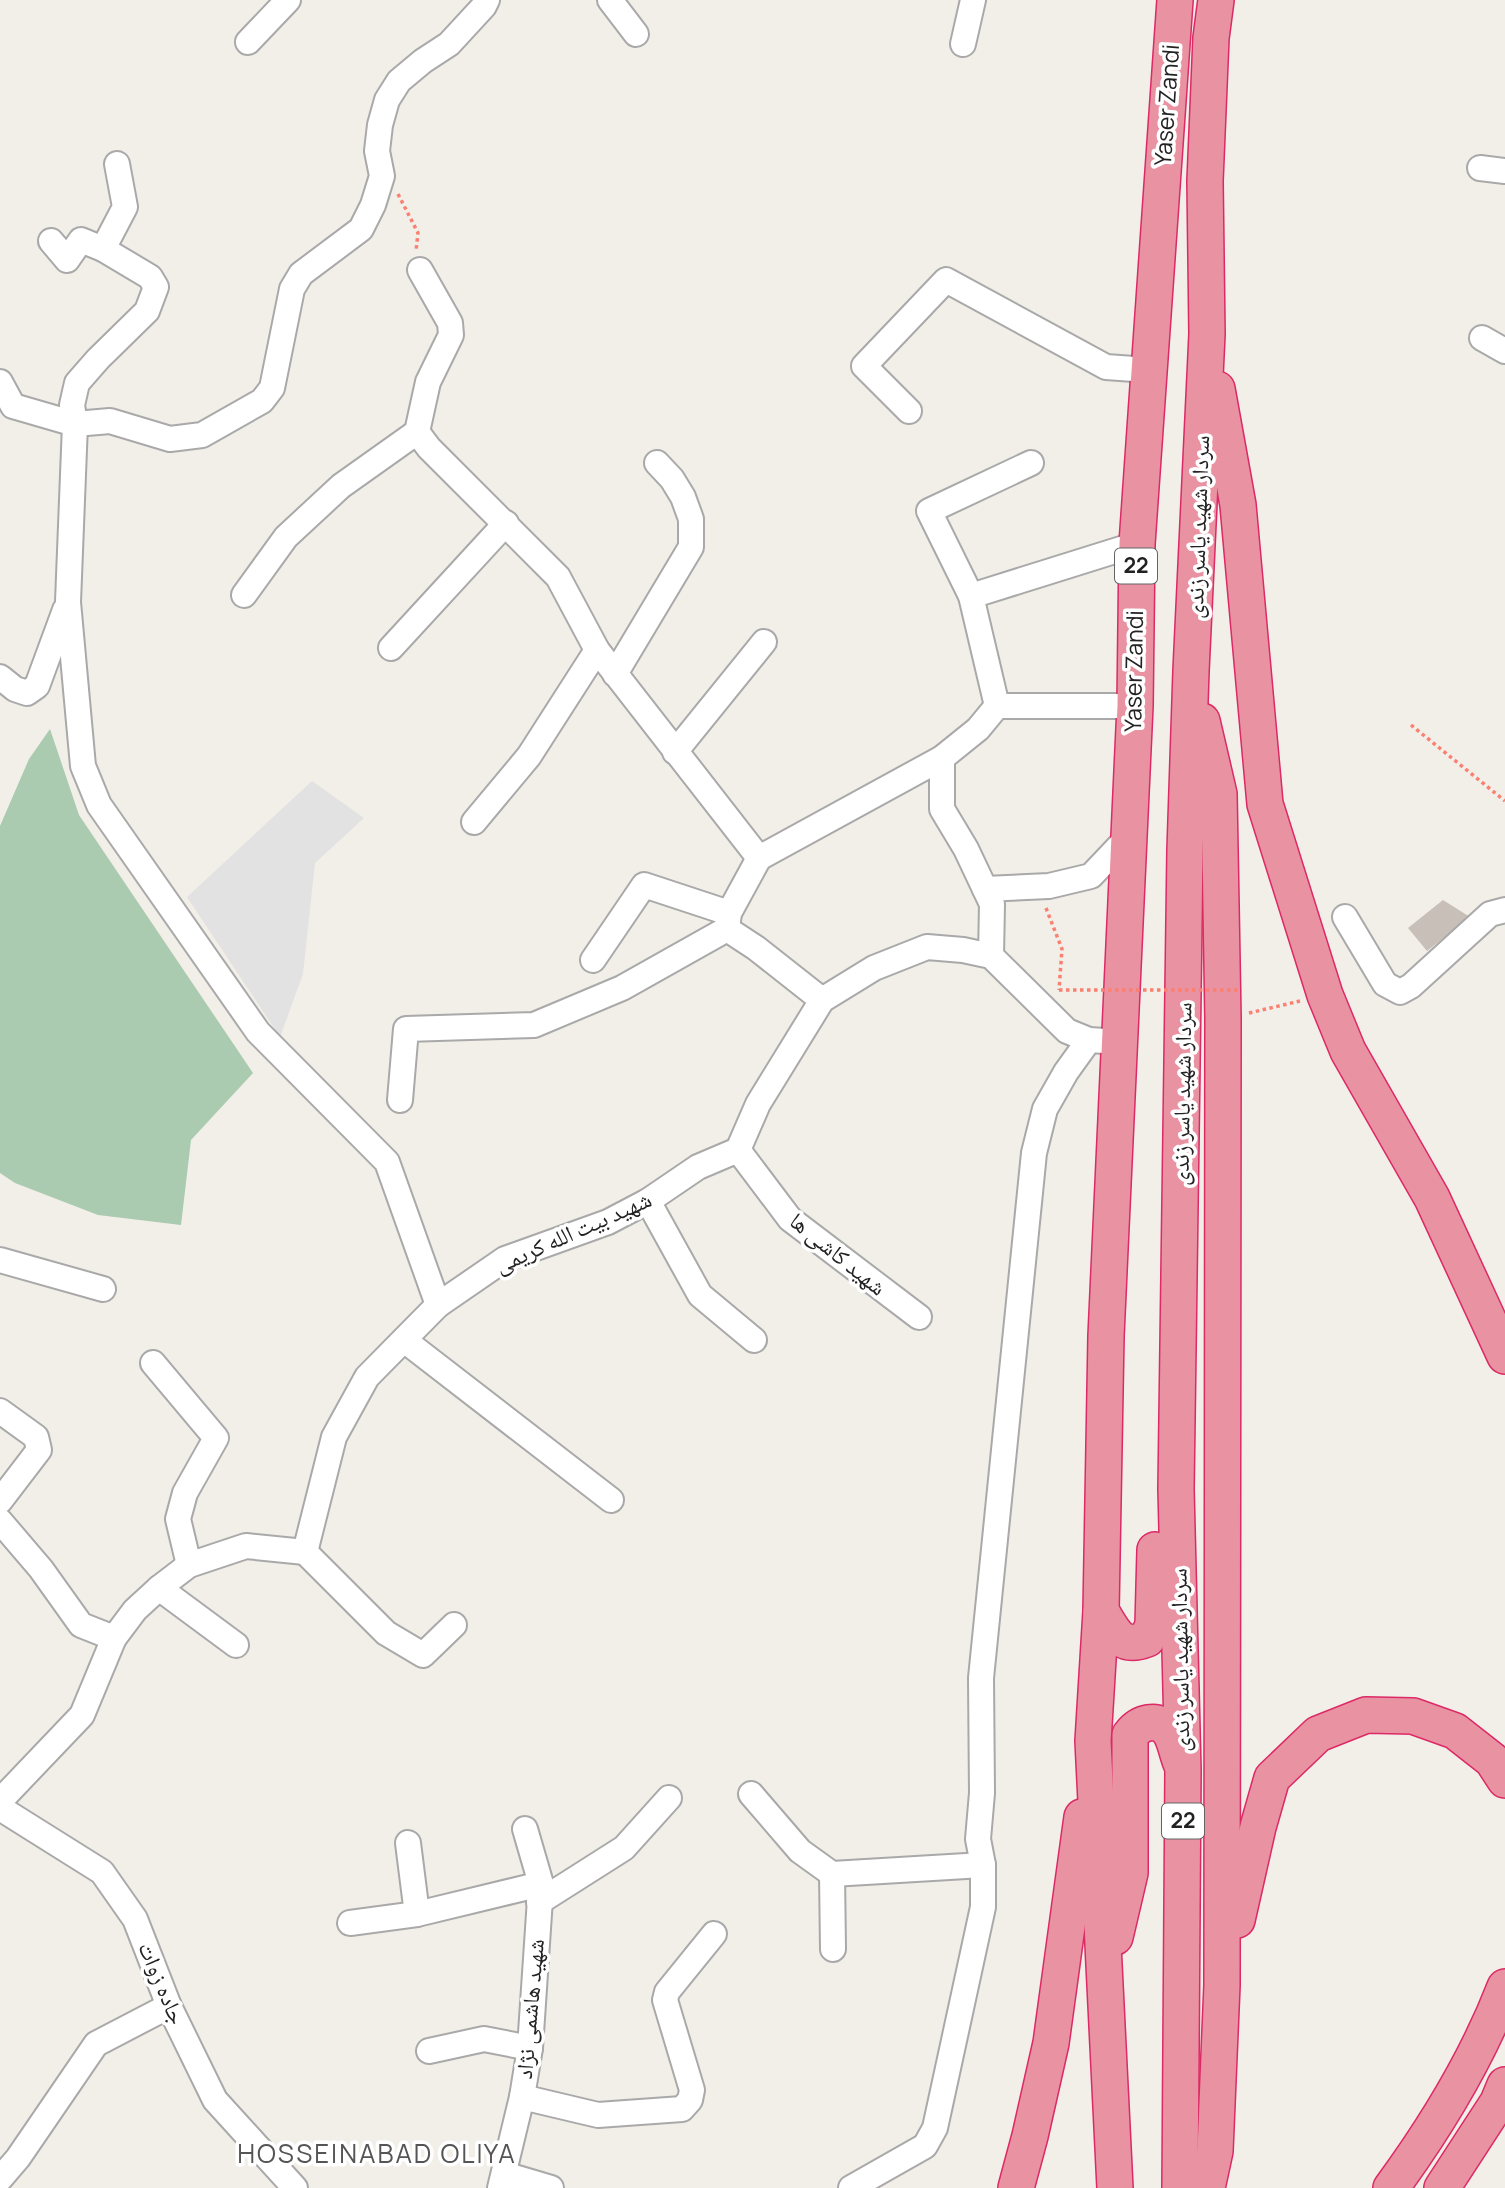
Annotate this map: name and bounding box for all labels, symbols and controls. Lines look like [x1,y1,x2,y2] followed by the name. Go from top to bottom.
[1146,43,1186,167] street label: Yaser Zandi
[1178,435,1216,619] street label: سردار شهید یاسر زندی
[1115,548,1157,584] road number: 22
[1116,610,1150,732] street label: Yaser Zandi
[1163,1002,1199,1186] street label: سردار شهید یاسر زندی
[489,1182,656,1280] street label: شهید بیت الله کریمی
[783,1204,894,1302] street label: شهید کاشی ها
[1161,1568,1197,1752] street label: سردار شهید یاسر زندی
[1162,1804,1204,1839] road number: 22
[131,1936,195,2029] street label: جاده زوات
[507,1937,551,2080] street label: شهید هاشمی نژاد
[237,2135,517,2171] district label: HOSSEINABAD OLIYA

